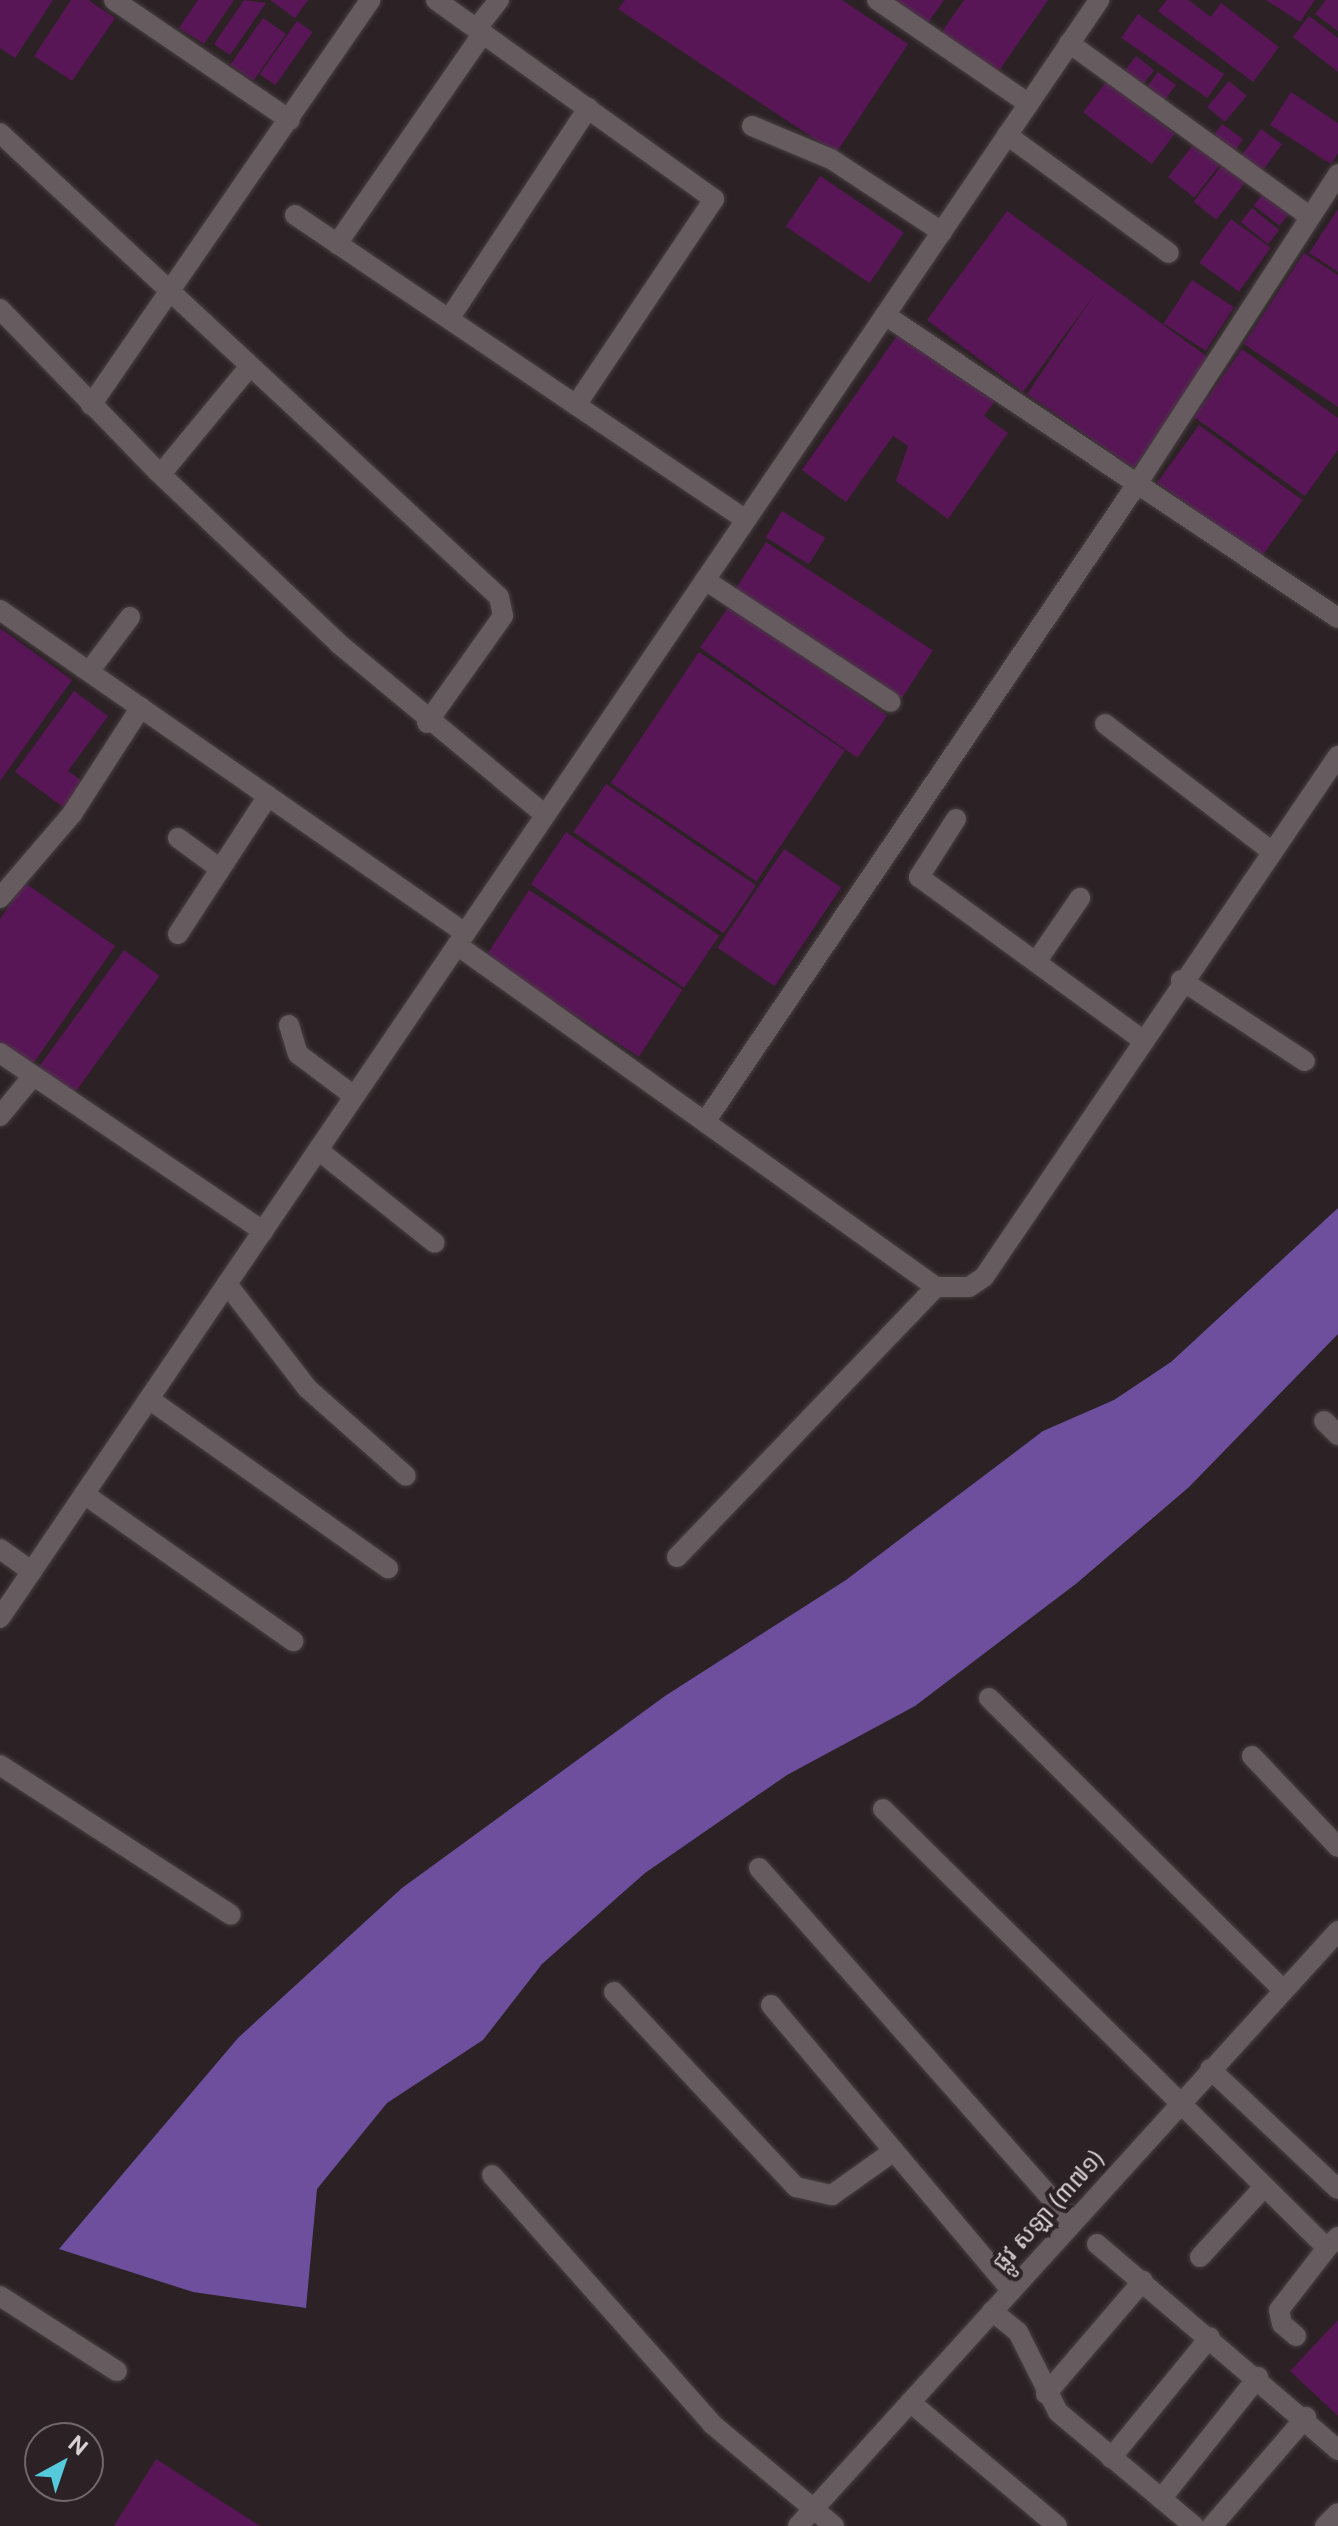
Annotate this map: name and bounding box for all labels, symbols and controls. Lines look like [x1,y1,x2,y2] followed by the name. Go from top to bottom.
[986,2143,1110,2277] street label: ផ្លូវ សឡា (៣៧១)
[24,2422,104,2502] north arrow
[63,2430,93,2461] text: N

